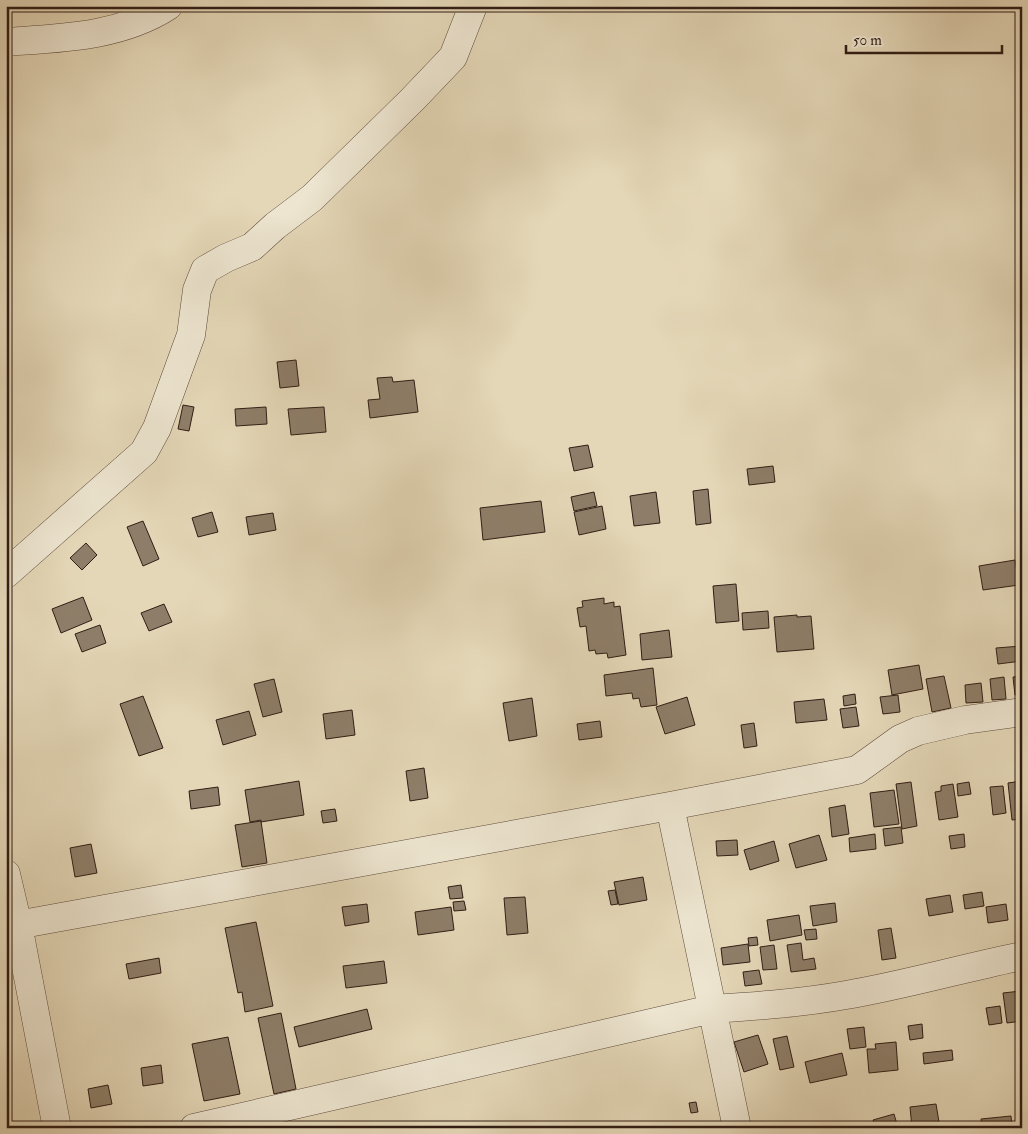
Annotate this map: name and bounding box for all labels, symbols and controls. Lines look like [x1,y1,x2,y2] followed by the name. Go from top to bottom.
[846,22,1002,54] scale bar
[853,31,882,50] text: 50 m

